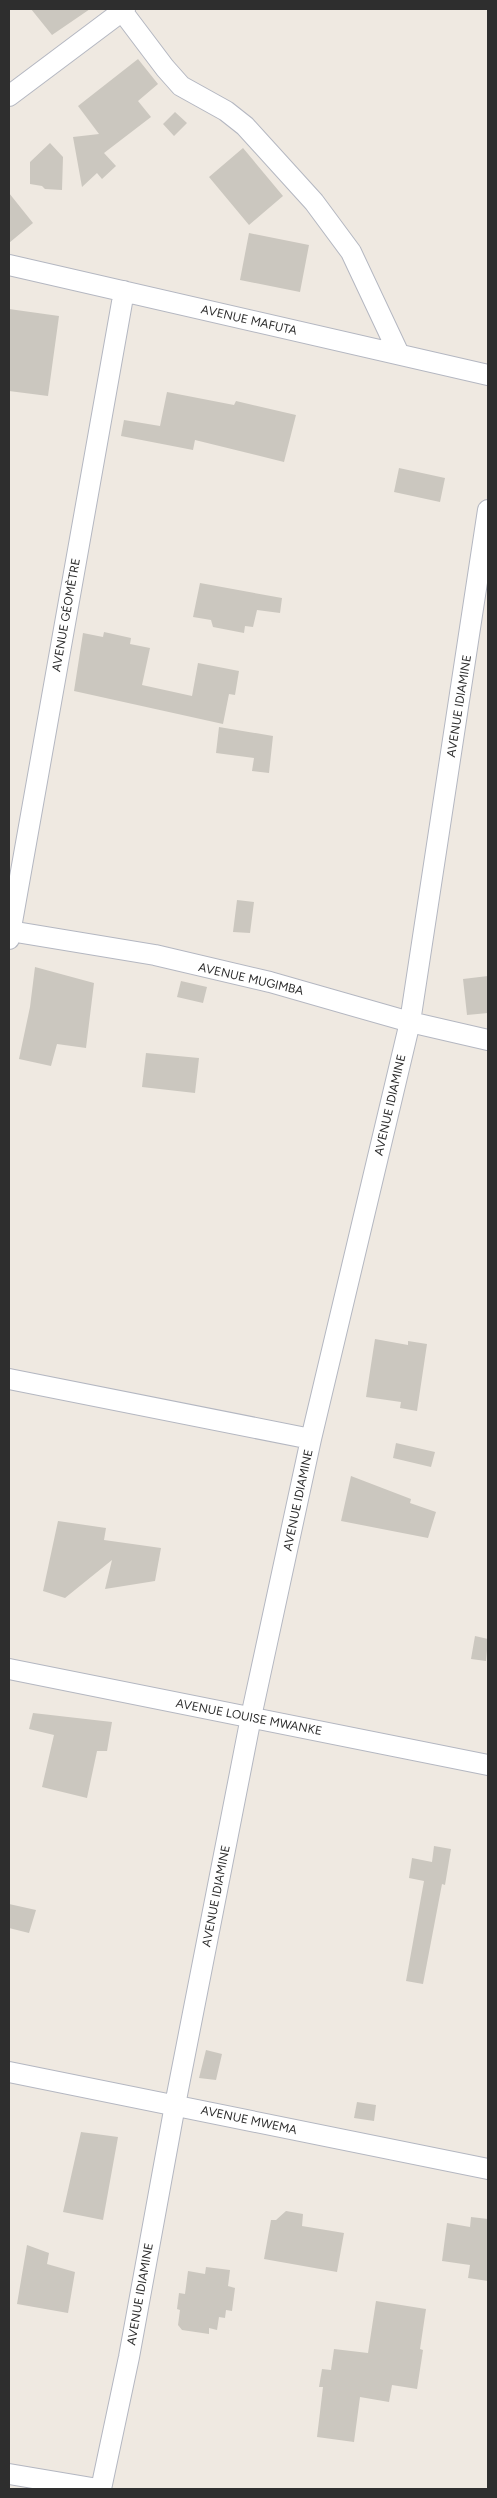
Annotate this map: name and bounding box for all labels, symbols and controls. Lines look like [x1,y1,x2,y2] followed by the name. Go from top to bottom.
[200,302,298,338] street label: AVENUE MAFUTA
[49,557,83,673] street label: AVENUE GÉOMÈTRE
[444,654,474,758] street label: AVENUE IDIAMINE
[197,960,305,998] street label: AVENUE MUGIMBA
[372,1053,408,1157] street label: AVENUE IDIAMINE
[280,1448,316,1552] street label: AVENUE IDIAMINE
[175,1696,323,1738] street label: AVENUE LOUISE MWANKE
[199,1844,233,1948] street label: AVENUE IDIAMINE
[200,2103,298,2137] street label: AVENUE MWEMA
[124,2242,156,2346] street label: AVENUE IDIAMINE

